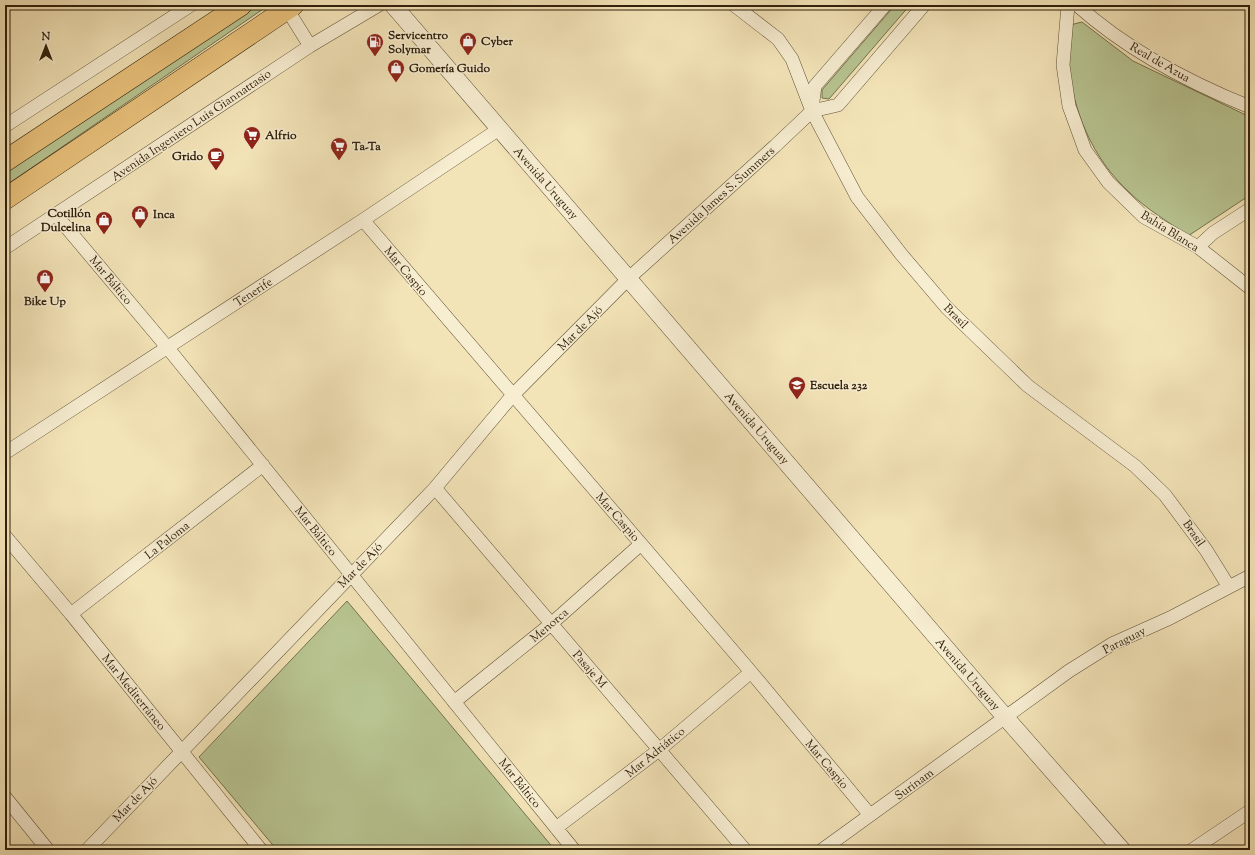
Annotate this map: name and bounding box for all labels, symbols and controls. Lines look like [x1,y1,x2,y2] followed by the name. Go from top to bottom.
[26,26,66,66] north arrow
[388,27,448,59] place label: Servicentro Solymar
[41,29,51,45] text: N
[458,31,478,56] shop icon: Cyber
[365,32,385,57] fuel station icon: Servicentro Solymar
[481,33,514,51] place label: Cyber
[1126,38,1193,88] street label: Real de Azua
[386,58,406,83] shop icon: Gomería Guido
[409,60,491,78] place label: Gomería Guido
[108,65,275,186] street label: Avenida Ingeniero Luis Giannattasio
[242,125,262,150] supermarket icon: Alfrio
[264,127,297,145] place label: Alfrio
[329,136,349,161] supermarket icon: Ta-Ta
[351,138,381,156] place label: Ta-Ta
[664,142,779,249] street label: Avenida James S. Summers
[509,143,582,224] street label: Avenida Uruguay
[206,146,226,171] cafe icon: Grido
[172,148,203,166] place label: Grido
[130,204,150,229] shop icon: Inca
[40,205,92,237] place label: Cotillón Dulcelina
[152,206,175,224] place label: Inca
[1137,207,1203,257] street label: Bahía Blanca
[94,210,114,235] shop icon: Cotillón Dulcelina
[379,243,432,301] street label: Mar Caspio
[84,252,136,309] street label: Mar Báltico
[35,268,55,293] shop icon: Bike Up
[231,273,277,312] street label: Tenerife
[23,293,66,311] place label: Bike Up
[939,300,972,334] street label: Brasil
[554,302,608,355] street label: Mar de Ajó
[787,375,807,400] school or university icon: Escuela 232
[809,377,868,395] place label: Escuela 232
[720,388,793,469] street label: Avenida Uruguay
[591,489,644,546] street label: Mar Caspio
[290,503,341,561] street label: Mar Báltico
[141,517,194,564] street label: La Paloma
[1177,517,1209,551] street label: Brasil
[334,538,388,593] street label: Mar de Ajó
[526,604,573,647] street label: Menorca
[1100,622,1149,659] street label: Paraguay
[931,634,1004,715] street label: Avenida Uruguay
[568,647,611,692] street label: Pasaje M
[97,651,170,735] street label: Mar Mediterráneo
[622,723,690,782] street label: Mar Adriático
[800,736,853,794] street label: Mar Caspio
[494,755,545,813] street label: Mar Báltico
[891,764,938,805] street label: Surinam
[109,772,163,827] street label: Mar de Ajó

